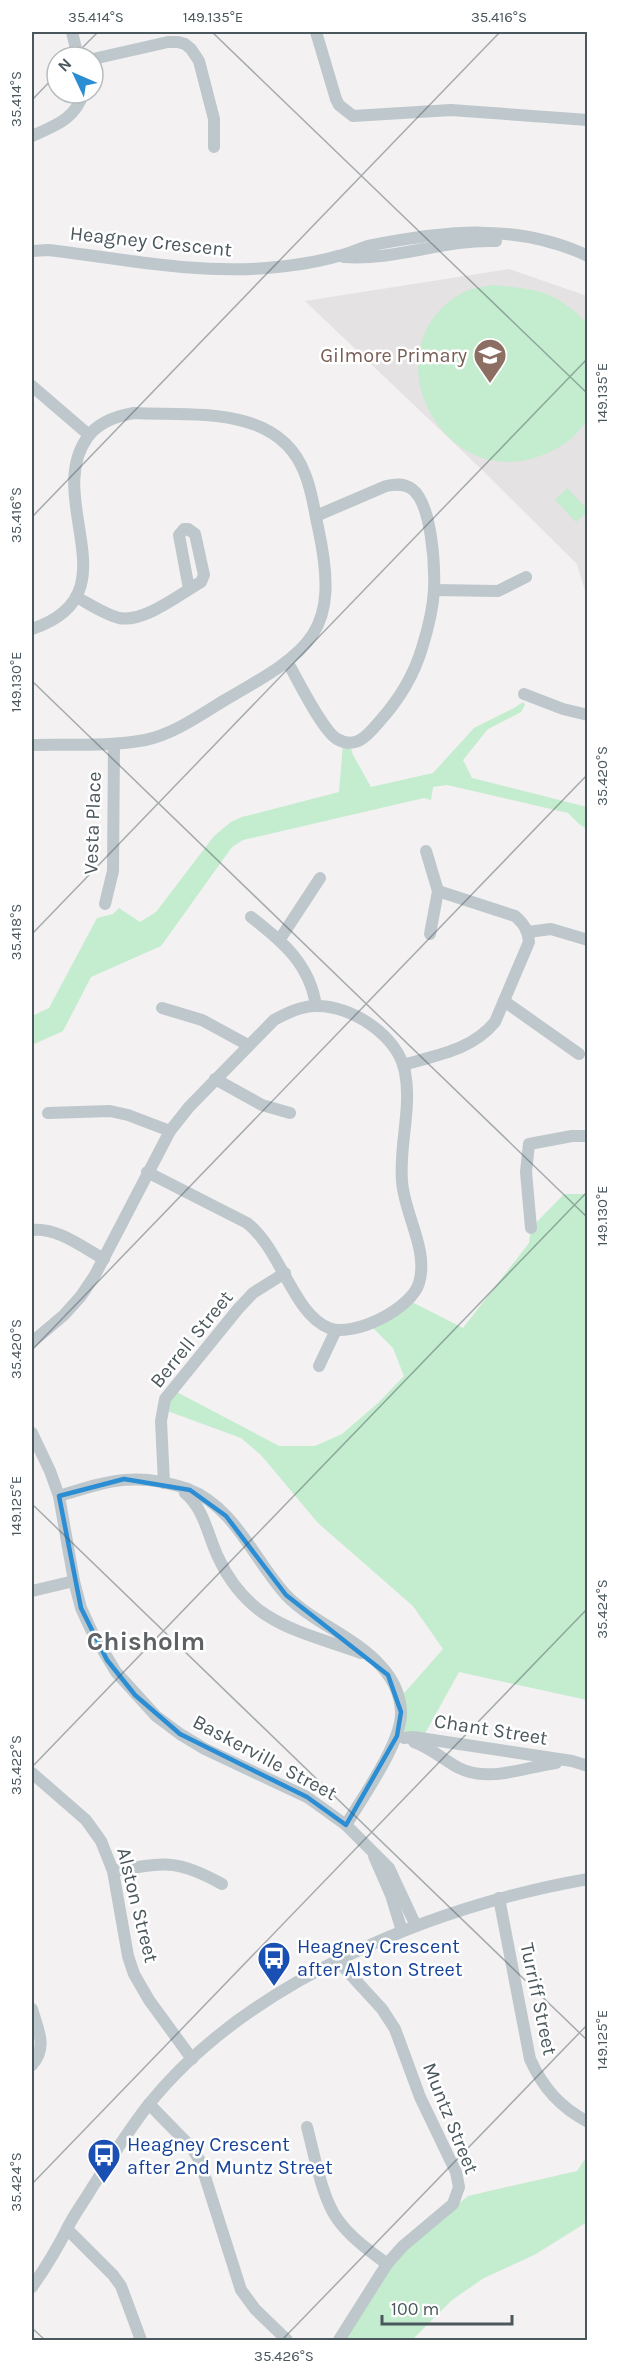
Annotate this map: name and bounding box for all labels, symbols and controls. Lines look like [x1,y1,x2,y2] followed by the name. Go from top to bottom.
[68,8,124,26] text: 35.414°S
[183,8,243,26] text: 149.135°E
[471,8,527,26] text: 35.416°S
[45,45,105,105] north arrow
[54,54,75,76] text: N
[7,71,25,127] text: 35.414°S
[69,222,234,261] street label: Heagney Crescent
[472,337,508,384] school or university icon: Gilmore Primary
[320,344,467,367] place label: Gilmore Primary
[593,363,611,423] text: 149.135°E
[7,487,25,543] text: 35.416°S
[7,652,25,712] text: 149.130°E
[593,746,611,806] text: 35.420°S
[79,771,106,875] street label: Vesta Place
[7,904,25,960] text: 35.418°S
[593,1186,611,1246] text: 149.130°E
[145,1286,238,1393] street label: Berrell Street
[7,1319,25,1379] text: 35.420°S
[7,1476,25,1536] text: 149.125°E
[593,1579,611,1639] text: 35.424°S
[87,1626,205,1657] district label: Chisholm
[433,1709,550,1750] street label: Chant Street
[189,1710,341,1805] street label: Baskerville Street
[7,1735,25,1795] text: 35.422°S
[112,1845,163,1965] street label: Alston Street
[297,1935,463,1981] place label: Heagney Crescent after Alston Street
[256,1940,292,1987] bus stop icon: Heagney Crescent after Alston Street
[515,1941,562,2058] street label: Turriff Street
[593,2010,611,2070] text: 149.125°E
[418,2059,483,2178] street label: Muntz Street
[127,2133,333,2179] place label: Heagney Crescent after 2nd Muntz Street
[86,2137,122,2184] bus stop icon: Heagney Crescent after 2nd Muntz Street
[7,2152,25,2212] text: 35.424°S
[382,2288,512,2326] scale bar
[391,2298,439,2320] text: 100 m
[254,2347,314,2365] text: 35.426°S

